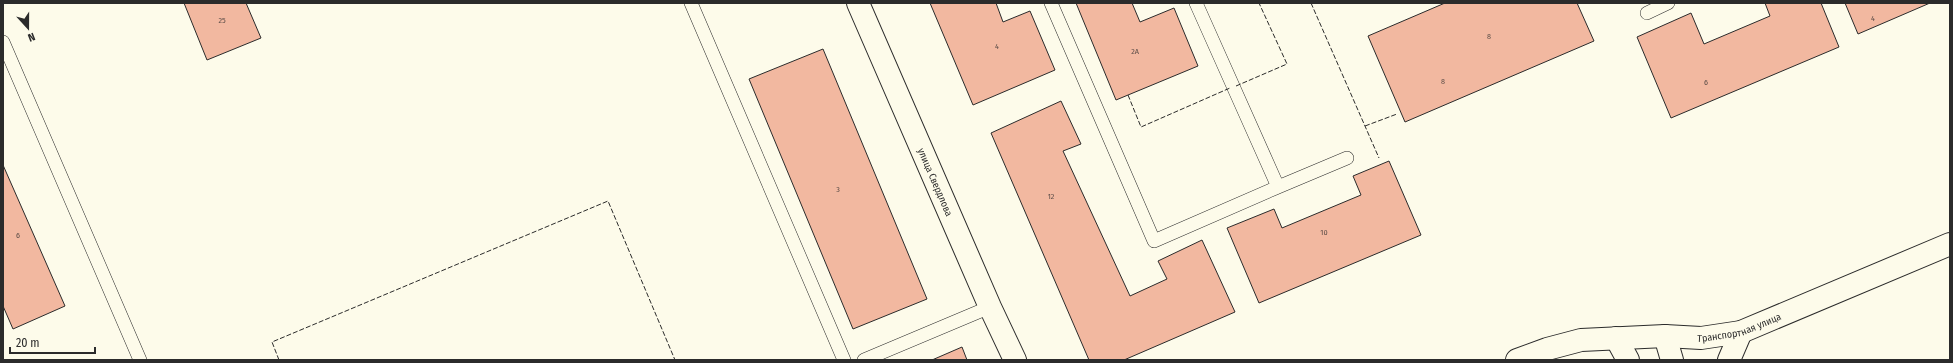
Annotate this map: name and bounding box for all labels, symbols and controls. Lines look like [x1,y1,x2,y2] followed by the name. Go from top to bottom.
[8,8,48,48] north arrow
[1871,14,1875,23] house number: 4
[218,16,226,25] house number: 25
[26,30,37,44] text: N
[1487,32,1491,41] house number: 8
[995,42,999,51] house number: 4
[1131,47,1140,56] house number: 2А
[1441,77,1445,86] house number: 8
[1704,78,1708,87] house number: 6
[915,146,955,218] street label: улица Свердлова
[836,185,840,194] house number: 3
[1048,192,1055,201] house number: 12
[1320,228,1328,237] house number: 10
[16,231,20,240] house number: 6
[1697,311,1783,345] street label: Транспортная улица
[10,329,95,355] scale bar
[16,336,40,350] text: 20 m

